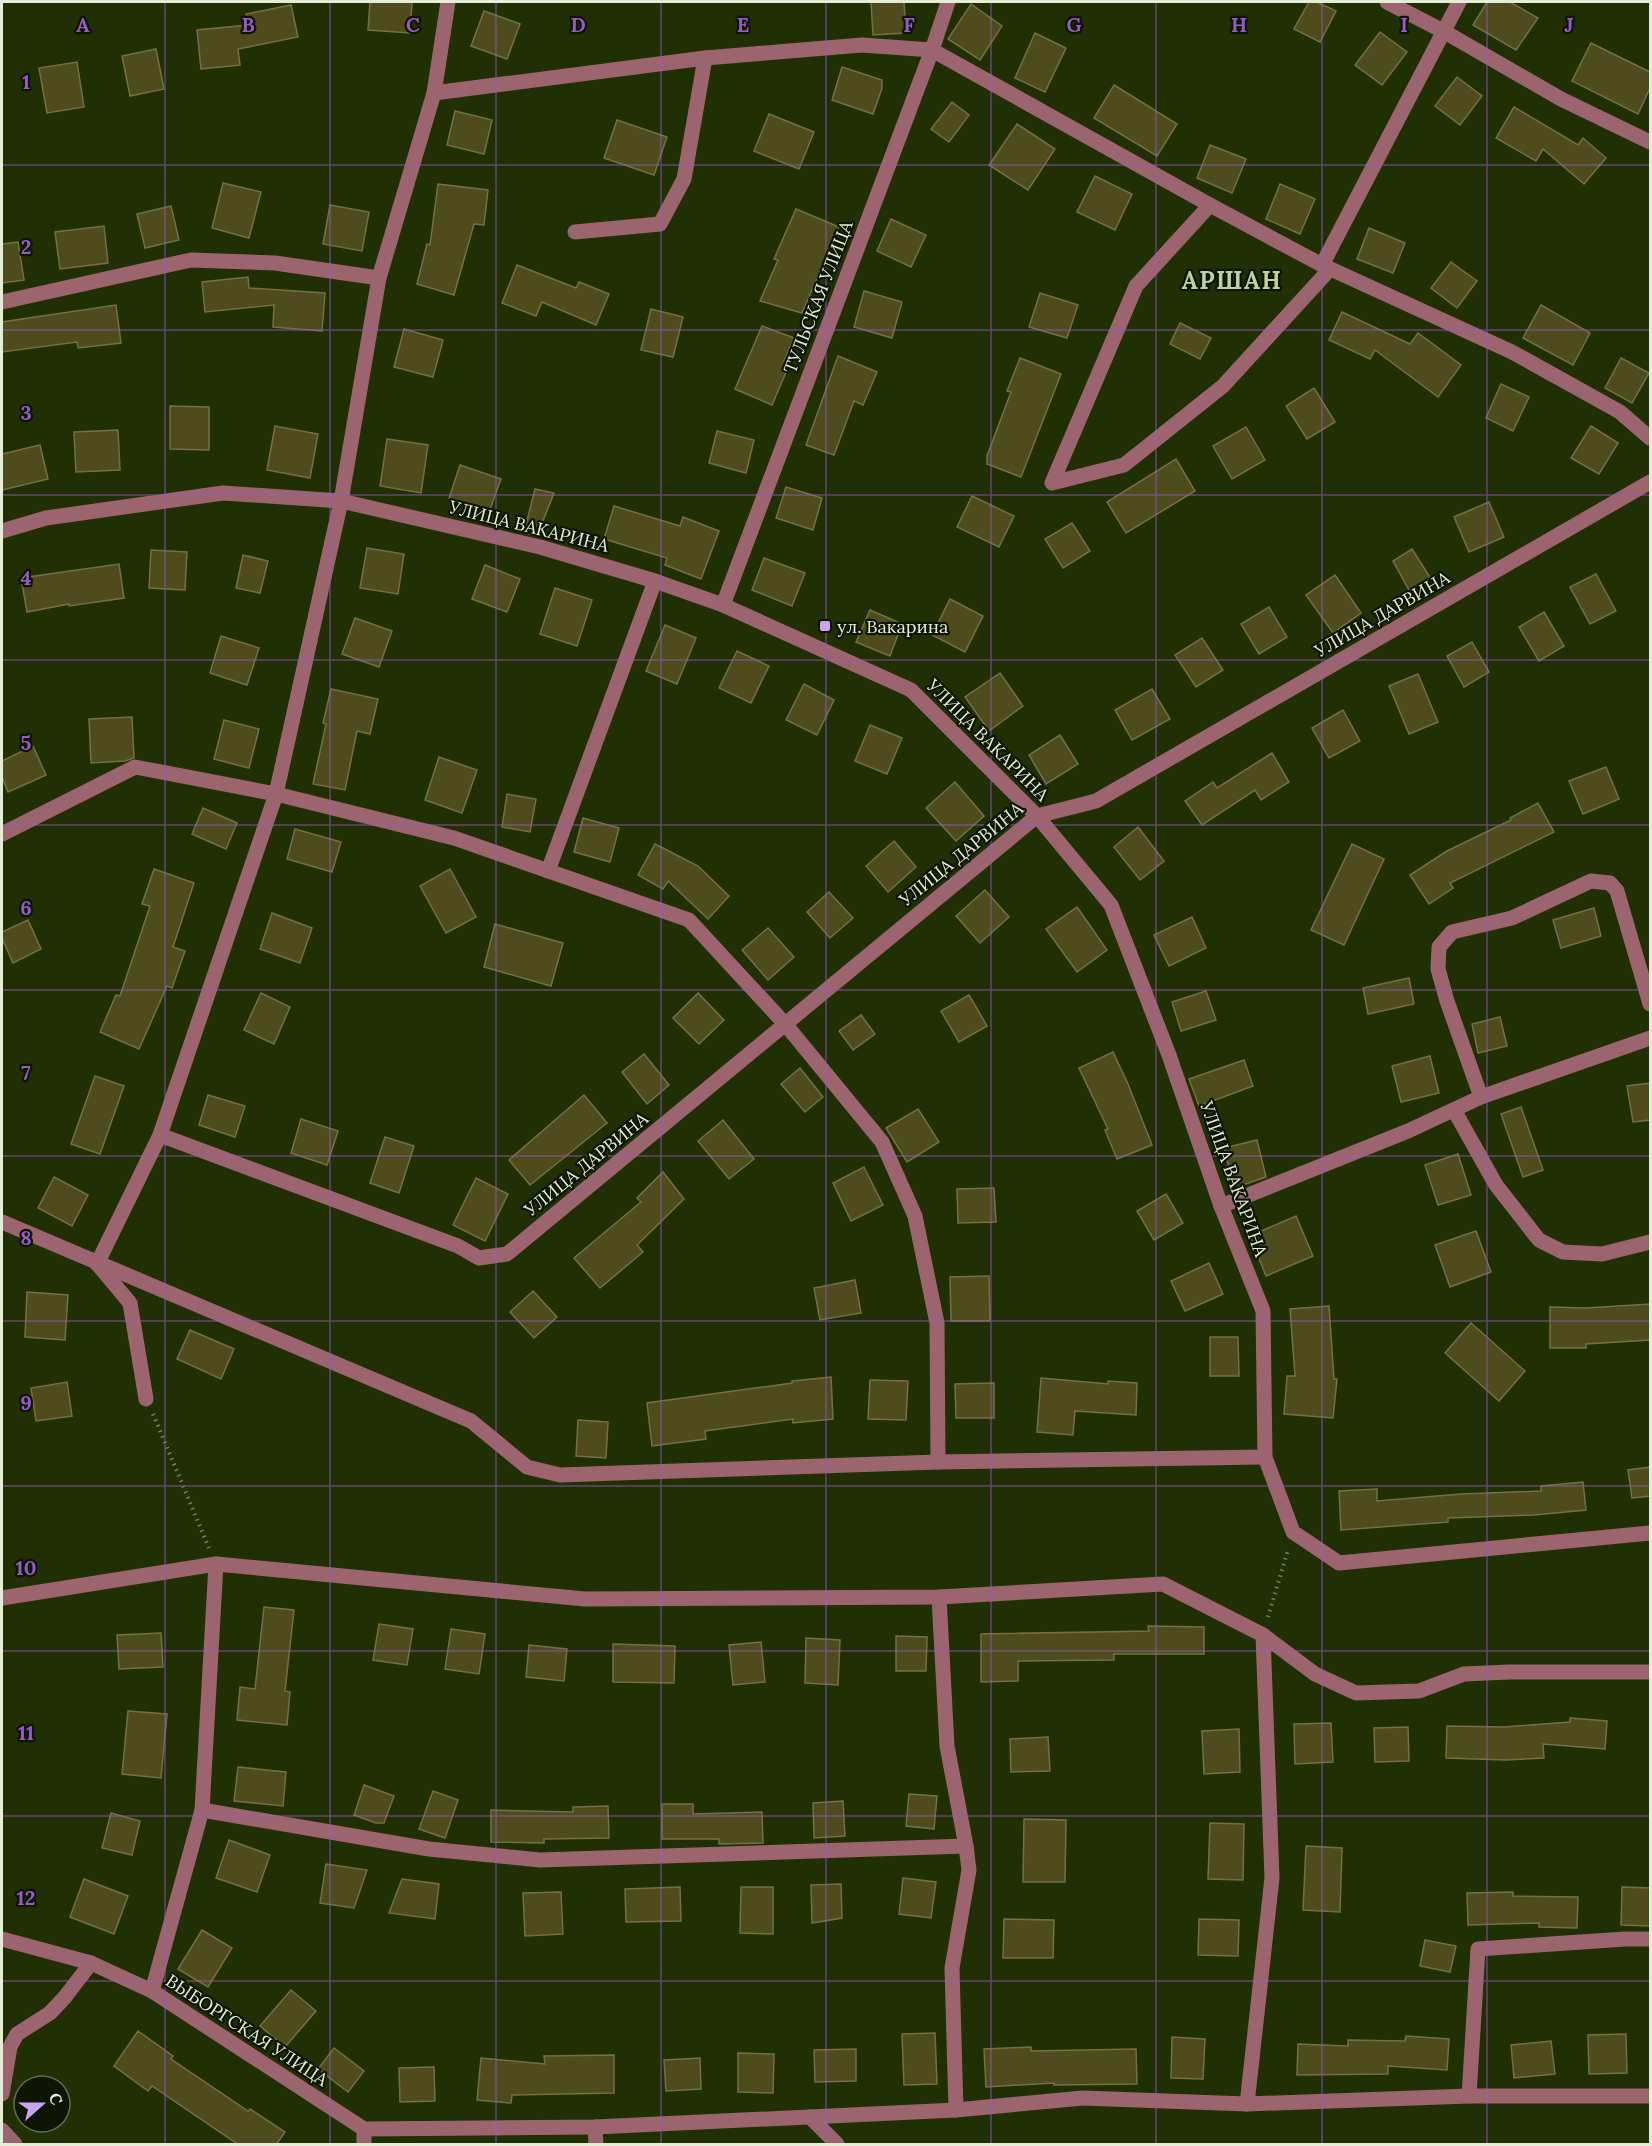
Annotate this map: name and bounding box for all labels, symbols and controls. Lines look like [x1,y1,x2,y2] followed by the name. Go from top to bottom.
[76,12,90,37] text: A
[241,12,255,37] text: B
[406,12,420,37] text: C
[570,12,586,37] text: D
[737,12,749,37] text: E
[903,12,915,37] text: F
[1066,12,1082,37] text: G
[1231,12,1247,37] text: H
[1400,12,1408,37] text: I
[1564,12,1574,37] text: J
[22,69,30,94] text: 1
[778,217,858,377] street label: ТУЛЬСКАЯ УЛИЦА
[21,234,31,259] text: 2
[1182,265,1282,296] district label: АРШАН
[20,400,32,425] text: 3
[446,495,612,557] street label: УЛИЦА ВАКАРИНА
[21,565,32,590] text: 4
[1309,566,1454,663] street label: УЛИЦА ДАРВИНА
[837,615,948,638] place label: ул. Вакарина
[818,619,832,633] marker: ул. Вакарина
[921,673,1055,807] street label: УЛИЦА ВАКАРИНА
[21,730,32,755] text: 5
[894,797,1028,912] street label: УЛИЦА ДАРВИНА
[20,895,32,920] text: 6
[21,1060,31,1085] text: 7
[1195,1097,1273,1261] street label: УЛИЦА ВАКАРИНА
[519,1107,653,1222] street label: УЛИЦА ДАРВИНА
[20,1225,32,1250] text: 8
[20,1390,32,1415] text: 9
[16,1555,36,1580] text: 10
[18,1720,34,1745] text: 11
[17,1885,35,1910] text: 12
[161,1969,333,2092] street label: ВЫБОРГСКАЯ УЛИЦА
[12,2074,72,2134] north arrow
[45,2090,67,2107] text: С

